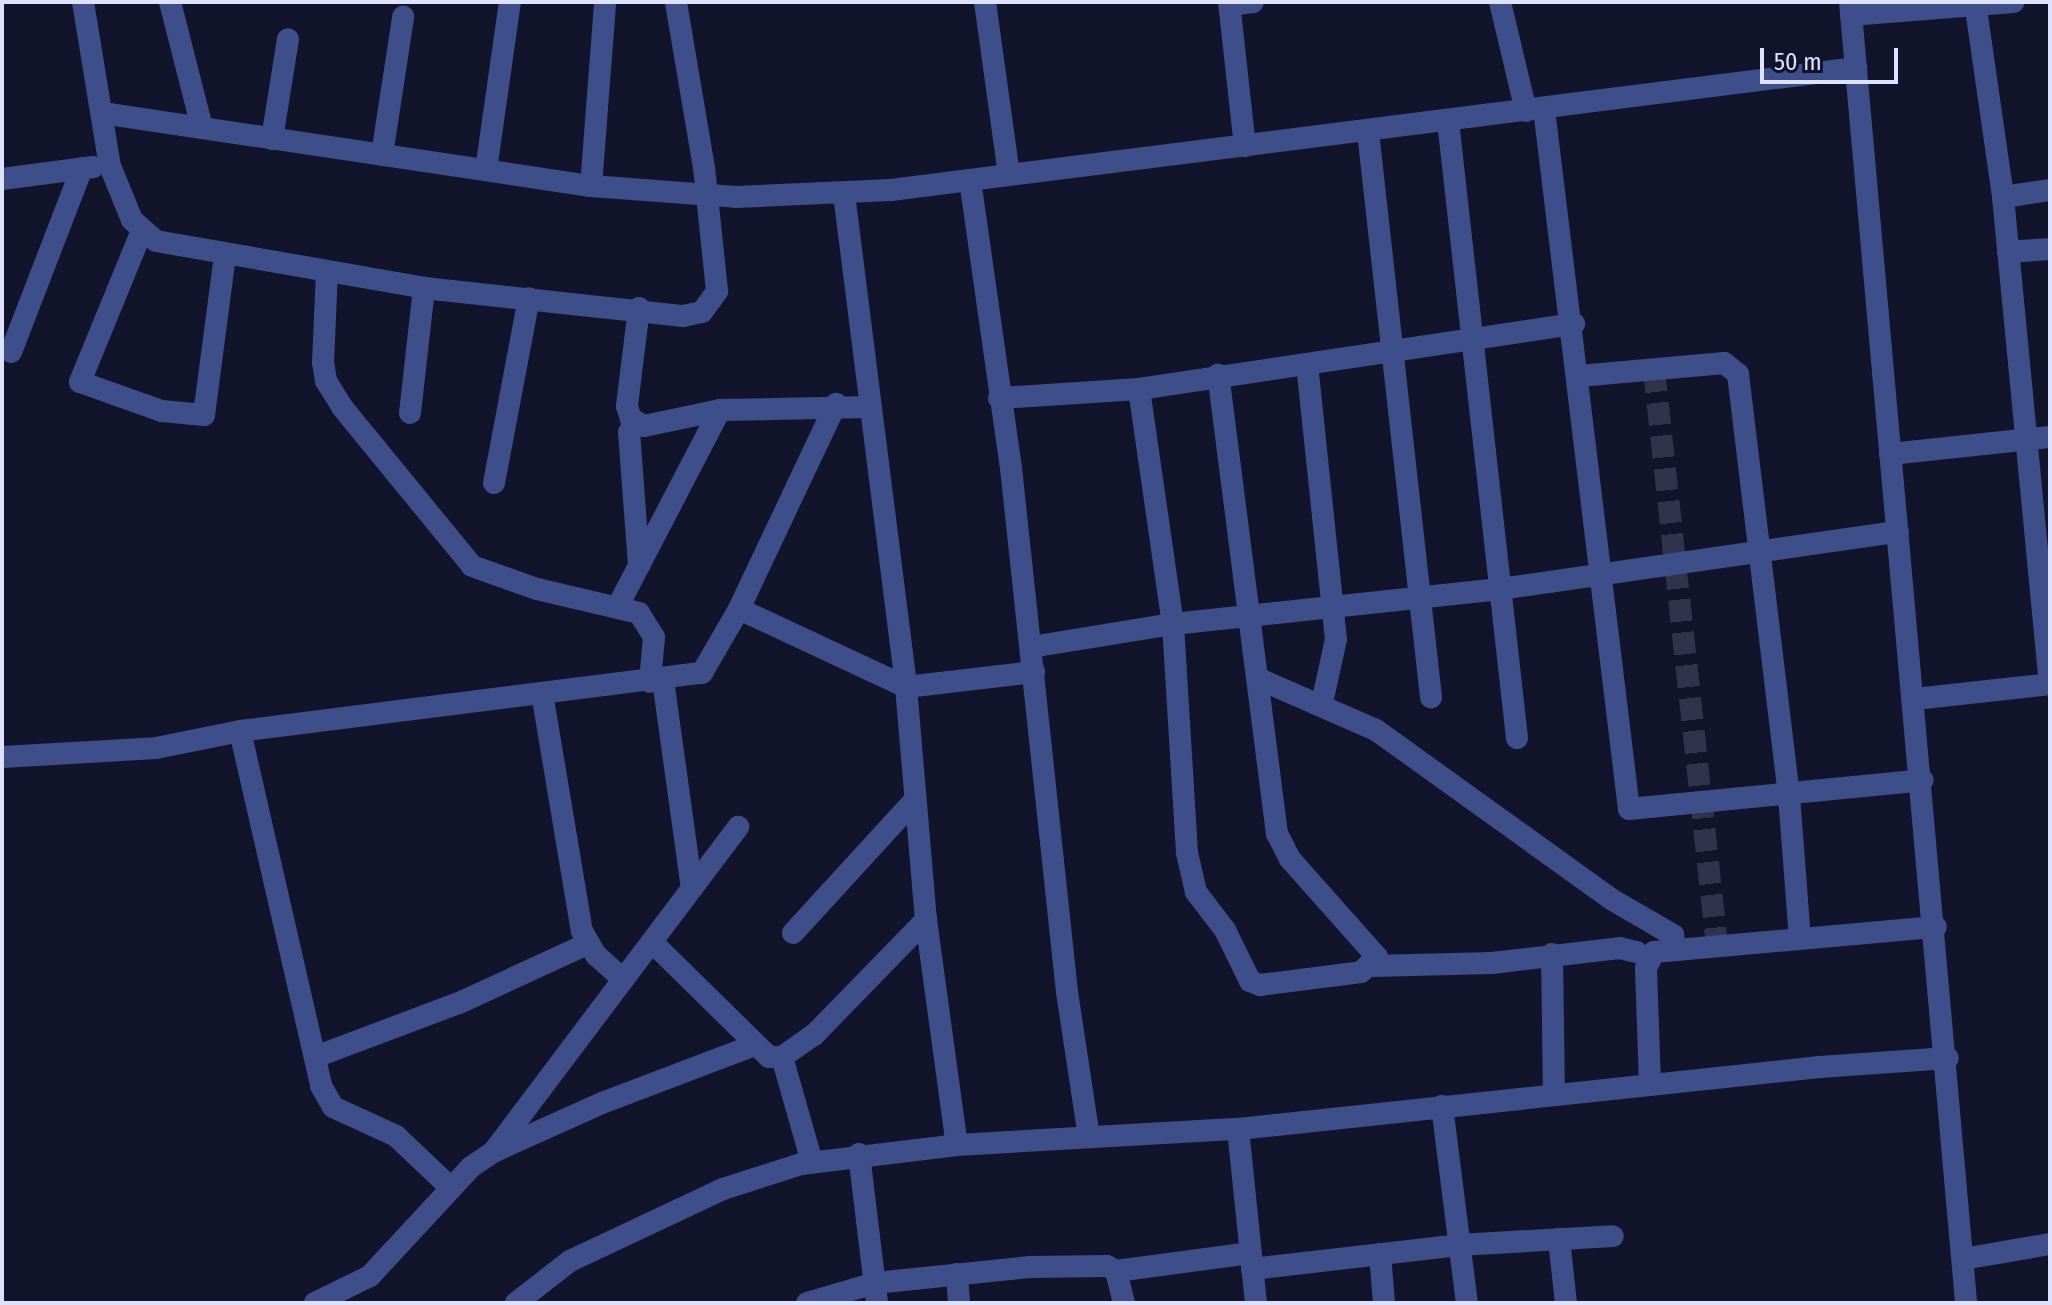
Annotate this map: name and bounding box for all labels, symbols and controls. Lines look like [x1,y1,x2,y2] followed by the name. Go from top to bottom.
[1764,32,1902,82] scale bar
[1774,48,1822,76] text: 50 m

